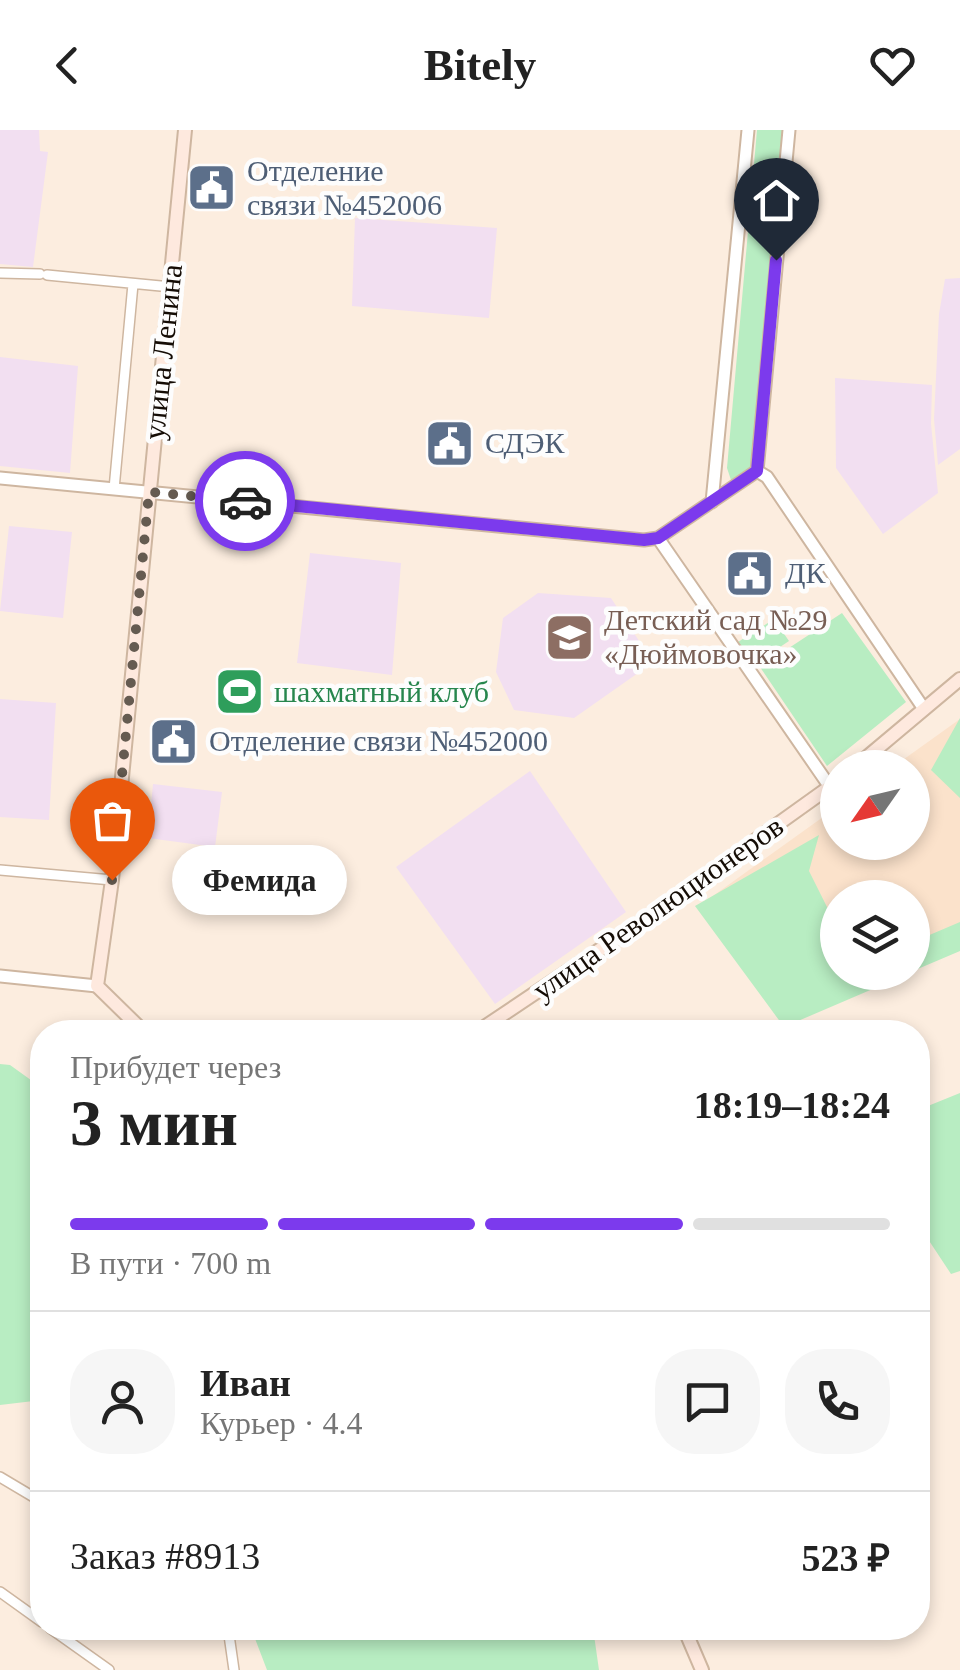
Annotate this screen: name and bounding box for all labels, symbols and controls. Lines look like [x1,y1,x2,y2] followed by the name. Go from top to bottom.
[40,38,95,93] icon: back
[865,38,920,93] icon: heart
[424,40,536,90] text: Bitely
[247,154,442,221] place label: Отделение связи №452006
[734,158,819,261] pin
[186,162,238,214] public building icon: Отделение связи №452006
[749,173,804,228] icon: home
[137,262,188,441] street label: улица Ленина
[424,417,476,469] public building icon: СДЭК
[485,426,566,459] place label: СДЭК
[195,451,295,551] courier
[218,474,273,529] icon: car
[724,547,776,599] public building icon: ДК
[785,556,826,589] place label: ДК
[604,603,828,670] place label: Детский сад №29 «Дюймовочка»
[543,611,595,663] school or university icon: Детский сад №29 «Дюймовочка»
[213,666,265,718] sports icon: шахматный клуб
[274,675,489,708] place label: шахматный клуб
[148,715,200,767] public building icon: Отделение связи №452000
[209,724,548,757] place label: Отделение связи №452000
[820,750,930,860] north arrow
[820,750,930,990] map controls
[70,778,155,881] pin
[85,793,140,848] icon: bag
[526,809,789,1007] street label: улица Революционеров
[172,845,347,915] callout: Фемида
[202,862,317,898] text: Фемида
[820,880,930,990] button: layers
[70,1049,281,1085] text: Прибудет через
[694,1084,890,1126] text: 18:19–18:24
[70,1087,238,1159] text: 3 мин
[70,1245,271,1281] text: В пути · 700 m
[70,1349,175,1454] button: person
[655,1349,760,1454] button: chat
[785,1349,890,1454] button: phone
[200,1362,291,1404] text: Иван
[200,1405,362,1441] text: Курьер · 4.4
[70,1535,260,1577] text: Заказ #8913
[801,1537,890,1579] text: 523 ₽

